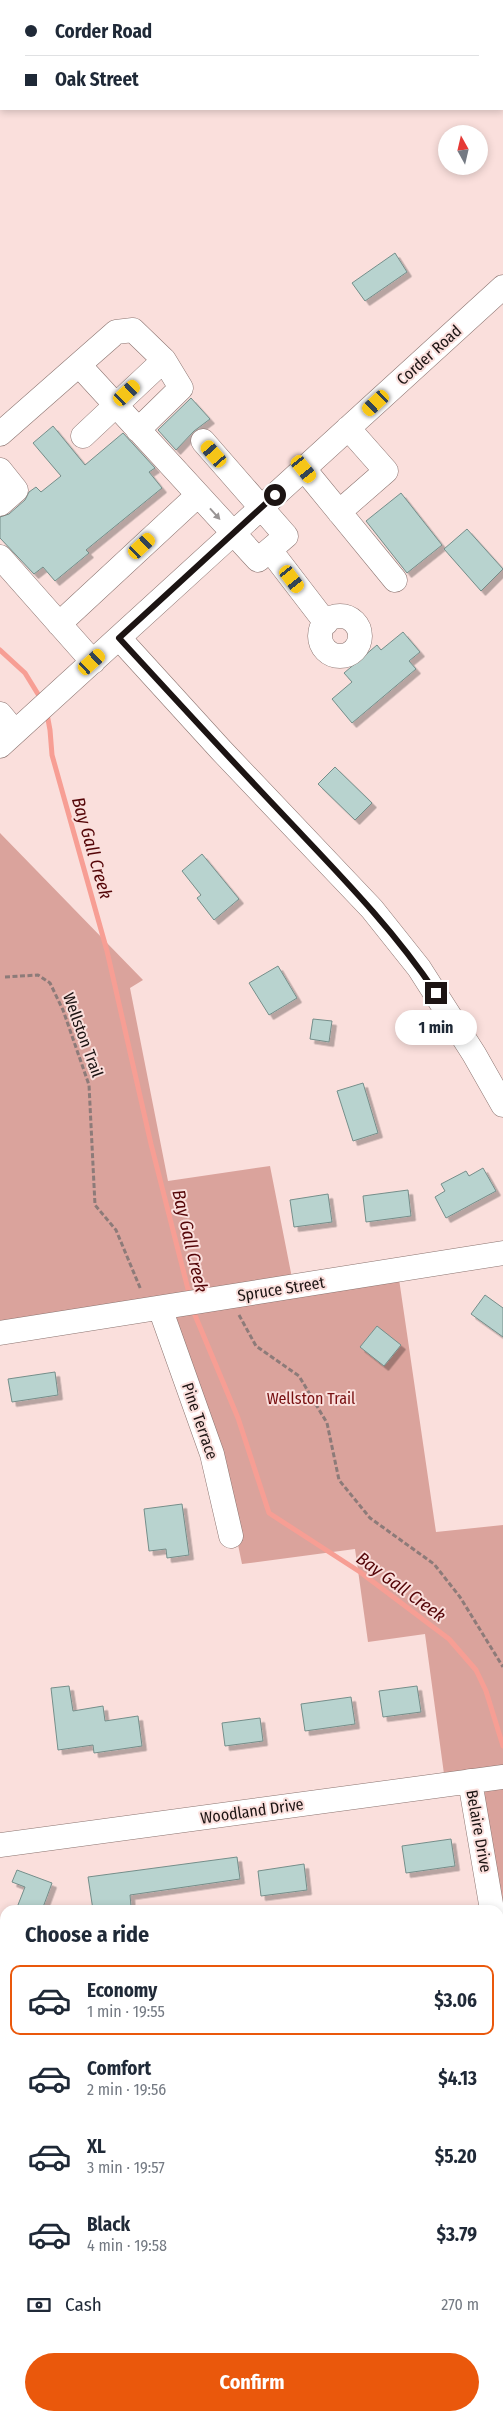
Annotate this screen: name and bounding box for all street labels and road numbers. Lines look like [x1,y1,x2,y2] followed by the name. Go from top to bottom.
[393,321,465,389] street label: Corder Road
[59,990,107,1080] street label: Wellston Trail
[236,1273,327,1305] street label: Spruce Street
[178,1380,222,1462] street label: Pine Terrace
[462,1788,496,1874] street label: Belaire Drive
[199,1794,305,1828] street label: Woodland Drive

